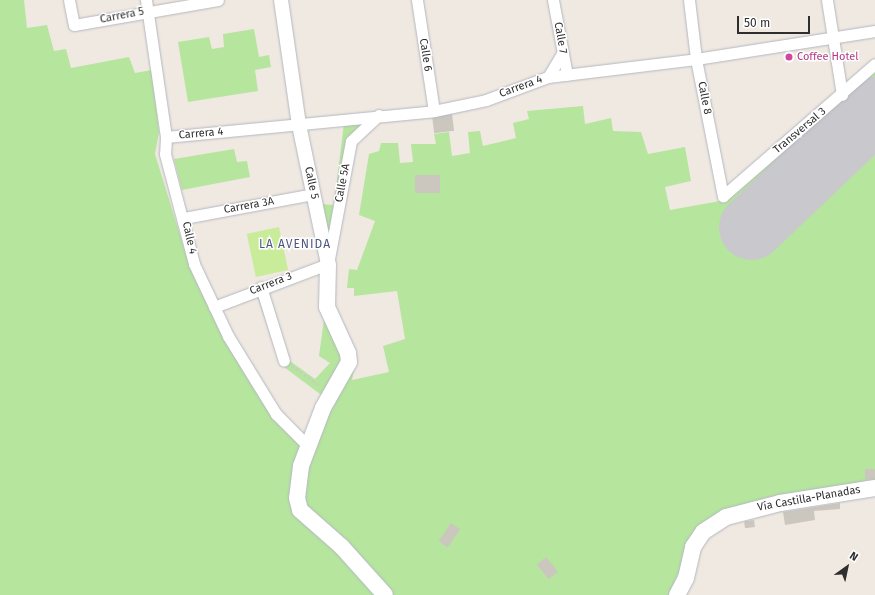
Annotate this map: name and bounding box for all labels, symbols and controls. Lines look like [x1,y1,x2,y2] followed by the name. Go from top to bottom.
[99,5,145,27] street label: Carrera 5
[739,8,812,34] scale bar
[744,16,770,30] text: 50 m
[551,21,569,55] street label: Calle 7
[416,38,434,72] street label: Calle 6
[797,50,858,64] place label: Coffee Hotel
[784,52,794,62] marker: Coffee Hotel
[498,73,544,101] street label: Carrera 4
[694,80,714,116] street label: Calle 8
[771,105,829,157] street label: Transversal 3
[178,125,224,143] street label: Carrera 4
[333,163,353,203] street label: Calle 5A
[301,166,321,200] street label: Calle 5
[223,195,275,217] street label: Carrera 3A
[179,220,199,256] street label: Calle 4
[259,238,331,252] district label: LA AVENIDA
[248,270,294,298] street label: Carrera 3
[756,483,862,515] street label: Vía Castilla-Planadas
[827,547,867,587] north arrow
[847,549,860,564] text: N

